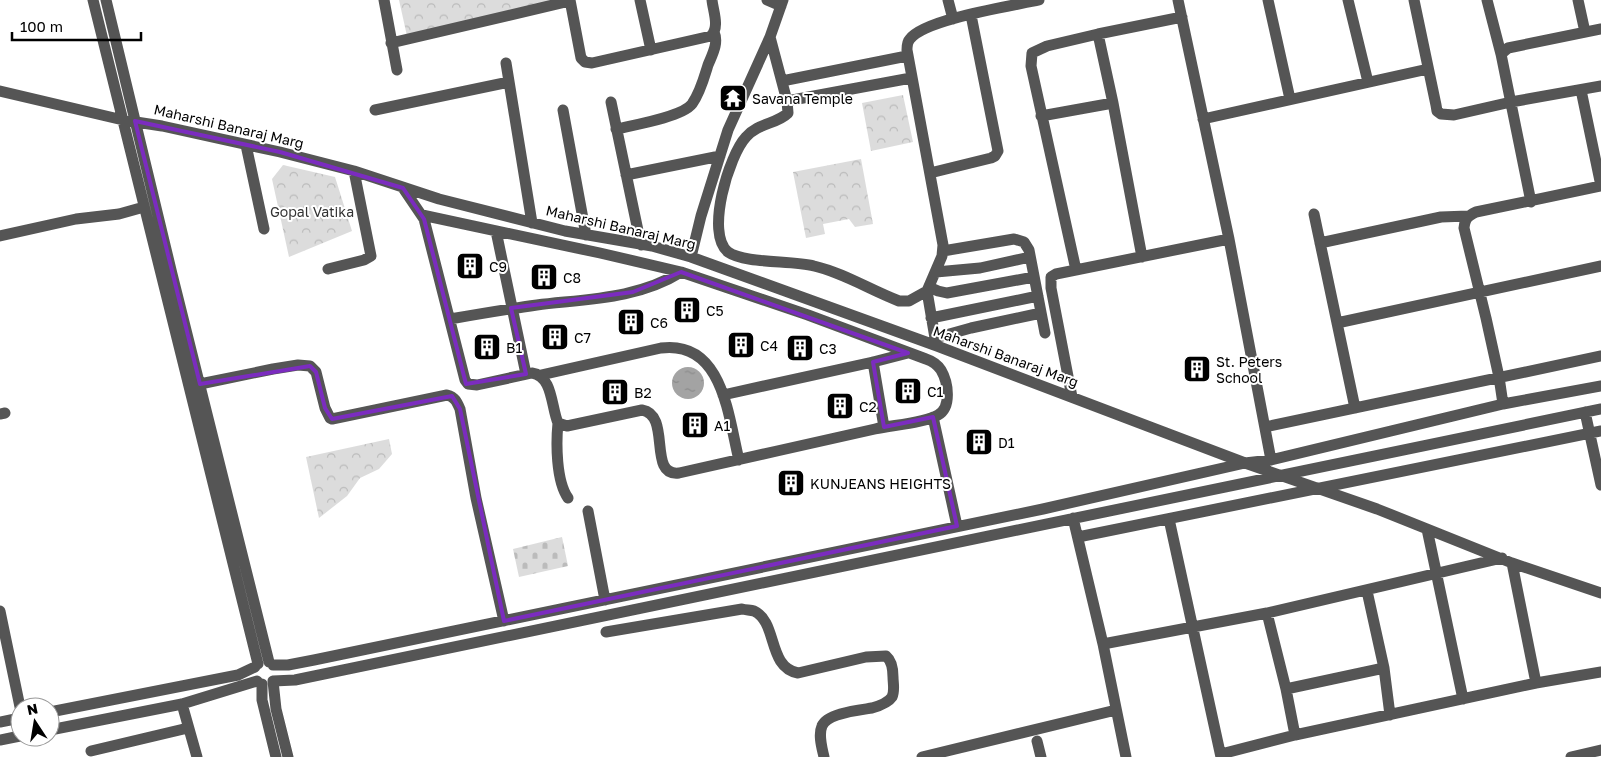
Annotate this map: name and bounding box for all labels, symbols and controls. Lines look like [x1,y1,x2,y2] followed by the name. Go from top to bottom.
[12,10,141,42] scale bar
[20,17,63,35] text: 100 m
[718,83,748,113] temple icon: Savana Temple
[752,90,853,107] place label: Savana Temple
[152,100,306,152] street label: Maharshi Banaraj Marg
[544,201,698,253] street label: Maharshi Banaraj Marg
[270,203,354,220] park label: Gopal Vatika
[455,251,485,281] building icon: C9
[489,258,507,275] place label: C9
[529,262,559,292] building icon: C8
[563,269,581,286] place label: C8
[672,295,702,325] building icon: C5
[706,302,724,319] place label: C5
[616,307,646,337] building icon: C6
[650,314,668,331] place label: C6
[540,322,570,352] building icon: C7
[931,322,1081,390] street label: Maharshi Banaraj Marg
[574,329,591,346] place label: C7
[726,330,756,360] building icon: C4
[472,332,502,362] building icon: B1
[785,333,815,363] building icon: C3
[760,337,778,354] place label: C4
[506,339,522,356] place label: B1
[819,340,837,357] place label: C3
[1216,353,1282,386] place label: St. Peters School
[1182,354,1212,384] building icon: St. Peters School
[893,376,923,406] building icon: C1
[600,377,630,407] building icon: B2
[927,383,944,400] place label: C1
[634,384,652,401] place label: B2
[825,391,855,421] building icon: C2
[859,398,877,415] place label: C2
[680,410,710,440] building icon: A1
[714,417,730,434] place label: A1
[964,427,994,457] building icon: D1
[998,434,1015,451] place label: D1
[776,468,806,498] building icon: KUNJEANS HEIGHTS
[810,475,951,492] place label: KUNJEANS HEIGHTS
[10,697,60,747] north arrow
[25,699,39,718] text: N

